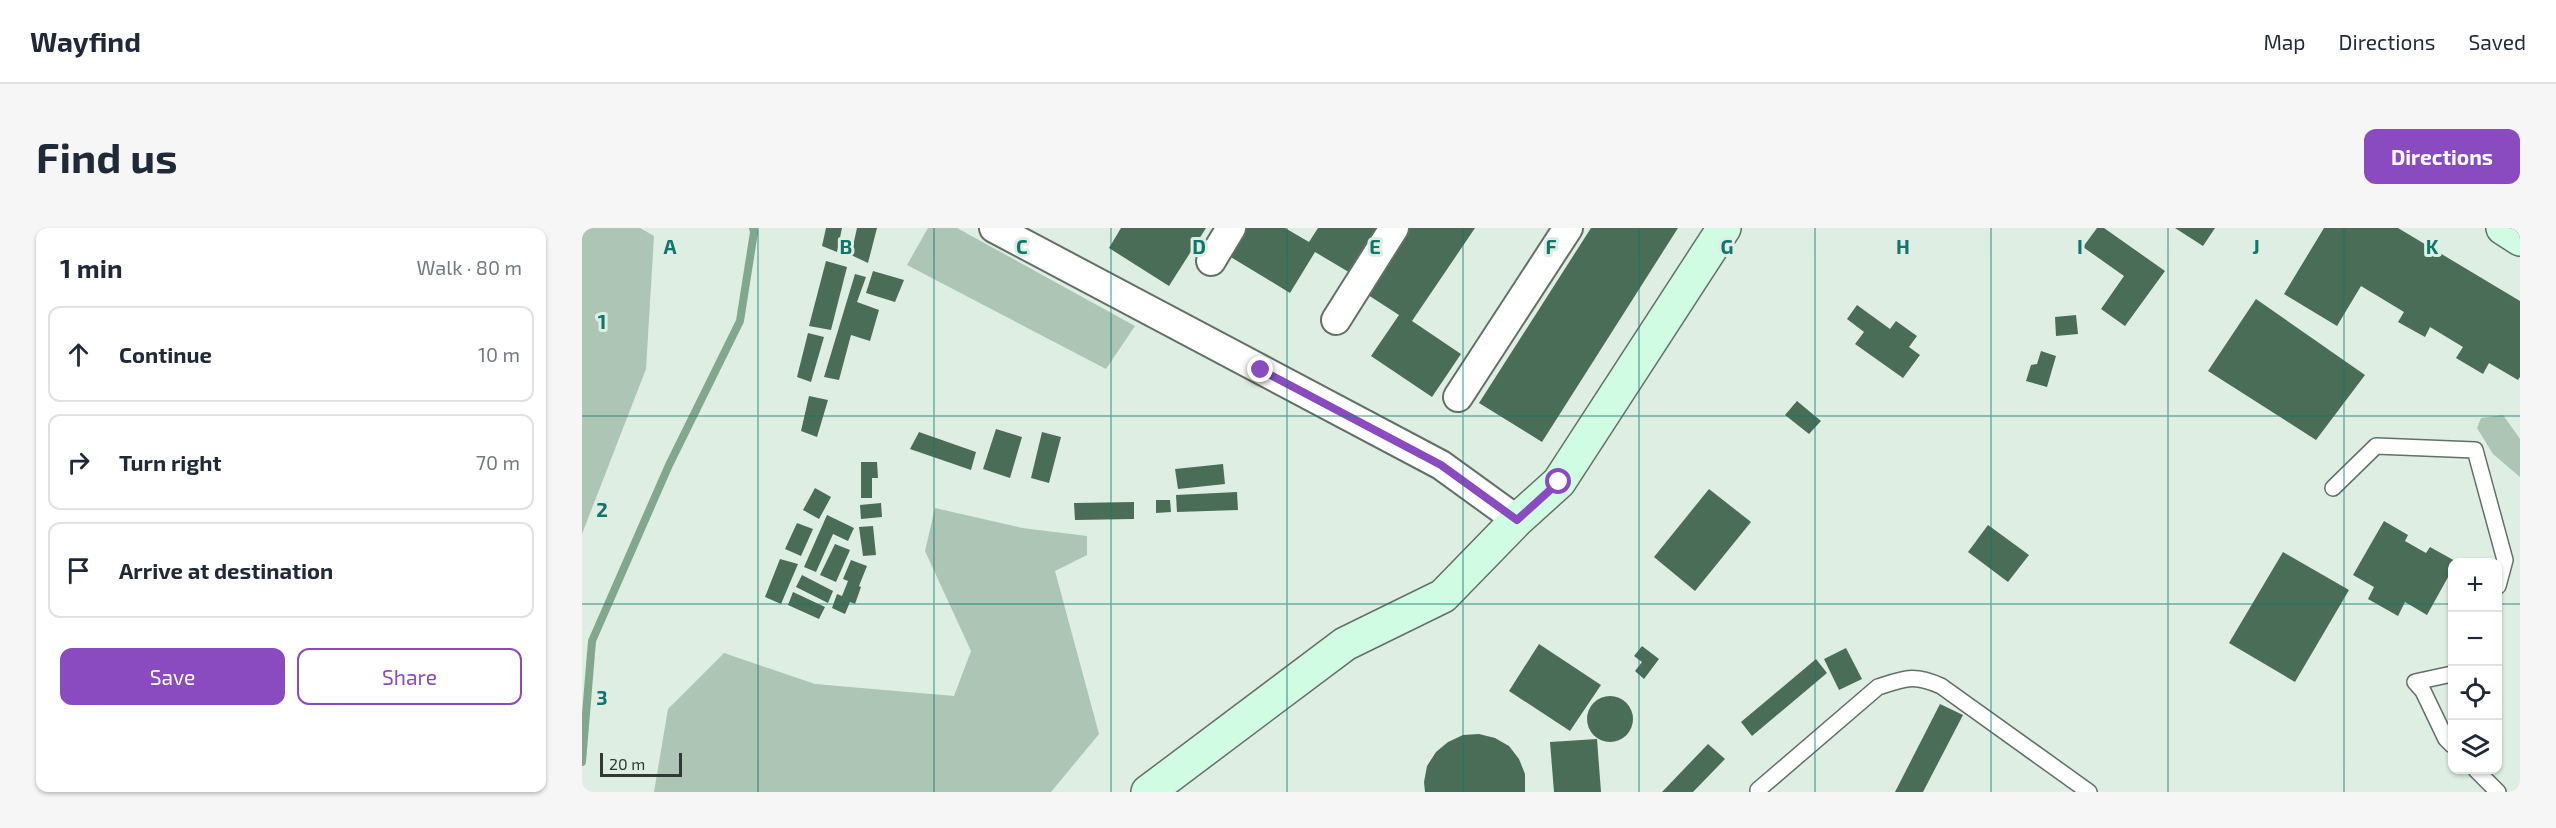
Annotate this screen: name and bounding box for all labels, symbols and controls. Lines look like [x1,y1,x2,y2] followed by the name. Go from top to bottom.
[30,24,141,58] text: Wayfind
[2263,29,2306,54] text: Map
[2339,29,2435,54] text: Directions
[2468,29,2526,54] text: Saved
[2364,129,2520,184] button: Directions
[36,131,178,181] text: Find us
[663,234,677,258] text: A
[840,234,852,258] text: B
[1016,234,1028,258] text: C
[1192,234,1206,258] text: D
[1369,234,1381,258] text: E
[1545,234,1557,258] text: F
[1721,234,1733,258] text: G
[1896,234,1910,258] text: H
[2077,234,2083,258] text: I
[2252,234,2260,258] text: J
[2426,234,2439,258] text: K
[60,252,123,283] text: 1 min
[417,255,522,279] text: Walk · 80 m
[598,309,606,333] text: 1
[62,338,95,371] icon: ahead
[119,341,212,367] text: Continue
[478,342,520,366] text: 10 m
[1247,356,1273,382] route end
[62,446,95,479] icon: right
[119,449,221,475] text: Turn right
[476,450,520,474] text: 70 m
[1545,468,1571,494] route start
[596,497,608,521] text: 2
[62,554,95,587] icon: arrive
[119,557,333,583] text: Arrive at destination
[2448,558,2502,774] map controls
[2448,558,2502,612] button: +
[2448,612,2502,666] button: −
[60,648,285,705] button: Save
[297,648,522,705] button: Share
[2448,666,2502,720] button: locate
[596,685,608,709] text: 3
[2448,720,2502,774] button: layers
[600,750,682,778] scale bar
[609,754,645,773] text: 20 m

